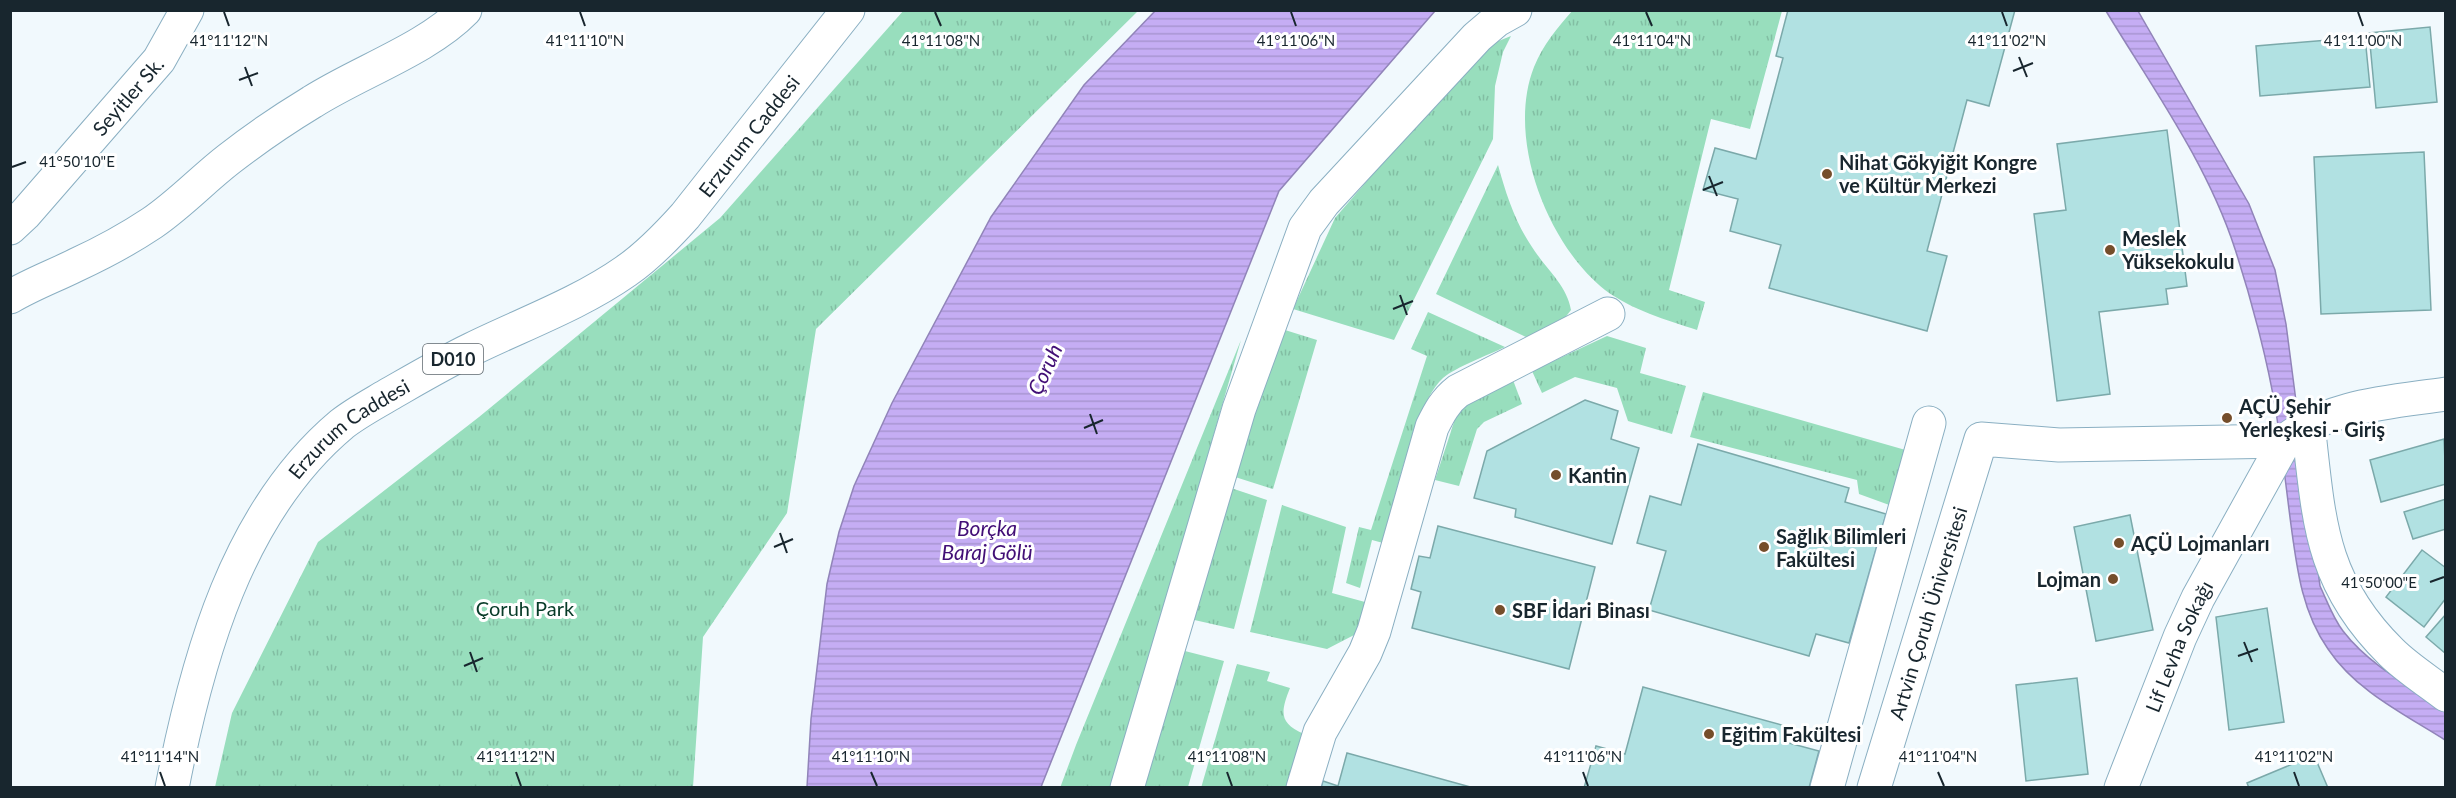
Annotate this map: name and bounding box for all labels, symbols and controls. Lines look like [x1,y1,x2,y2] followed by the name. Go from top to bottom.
[190,31,268,49] text: 41°11'12"N
[546,31,624,49] text: 41°11'10"N
[902,31,980,49] text: 41°11'08"N
[1257,31,1335,49] text: 41°11'06"N
[1613,31,1691,49] text: 41°11'04"N
[1968,31,2046,49] text: 41°11'02"N
[2324,31,2402,49] text: 41°11'00"N
[87,52,168,140] street label: Seyitler Sk.
[693,70,804,201] street label: Erzurum Caddesi
[1839,150,2038,197] place label: Nihat Gökyiğit Kongre ve Kültür Merkezi
[39,152,115,170] text: 41°50'10"E
[1820,167,1834,181] marker: Nihat Gökyiğit Kongre ve Kültür Merkezi
[2121,226,2235,273] place label: Meslek Yüksekokulu
[2103,243,2117,257] marker: Meslek Yüksekokulu
[1021,340,1067,398] water label: Çoruh
[423,344,483,374] road number: D010
[283,373,413,483] street label: Erzurum Caddesi
[2238,394,2385,441] place label: AÇÜ Şehir Yerleşkesi - Giriş
[2220,411,2234,425] marker: AÇÜ Şehir Yerleşkesi - Giriş
[1568,463,1627,487] place label: Kantin
[1549,468,1563,482] marker: Kantin
[1884,504,1972,722] street label: Artvin Çoruh Üniversitesi
[941,515,1033,564] water label: Borçka Baraj Gölü
[1776,524,1906,571] place label: Sağlık Bilimleri Fakültesi
[2130,531,2270,555] place label: AÇÜ Lojmanları
[2112,536,2126,550] marker: AÇÜ Lojmanları
[1757,540,1771,554] marker: Sağlık Bilimleri Fakültesi
[2036,567,2101,591] place label: Lojman
[2106,572,2120,586] marker: Lojman
[2341,573,2417,591] text: 41°50'00"E
[2140,576,2217,715] street label: Lif Levha Sokağı
[476,596,575,620] park label: Çoruh Park
[1512,598,1650,622] place label: SBF İdari Binası
[1493,603,1507,617] marker: SBF İdari Binası
[1721,722,1861,746] place label: Eğitim Fakültesi
[1702,727,1716,741] marker: Eğitim Fakültesi
[121,747,199,765] text: 41°11'14"N
[477,747,555,765] text: 41°11'12"N
[832,747,910,765] text: 41°11'10"N
[1188,747,1266,765] text: 41°11'08"N
[1544,747,1622,765] text: 41°11'06"N
[1899,747,1977,765] text: 41°11'04"N
[2255,747,2333,765] text: 41°11'02"N

